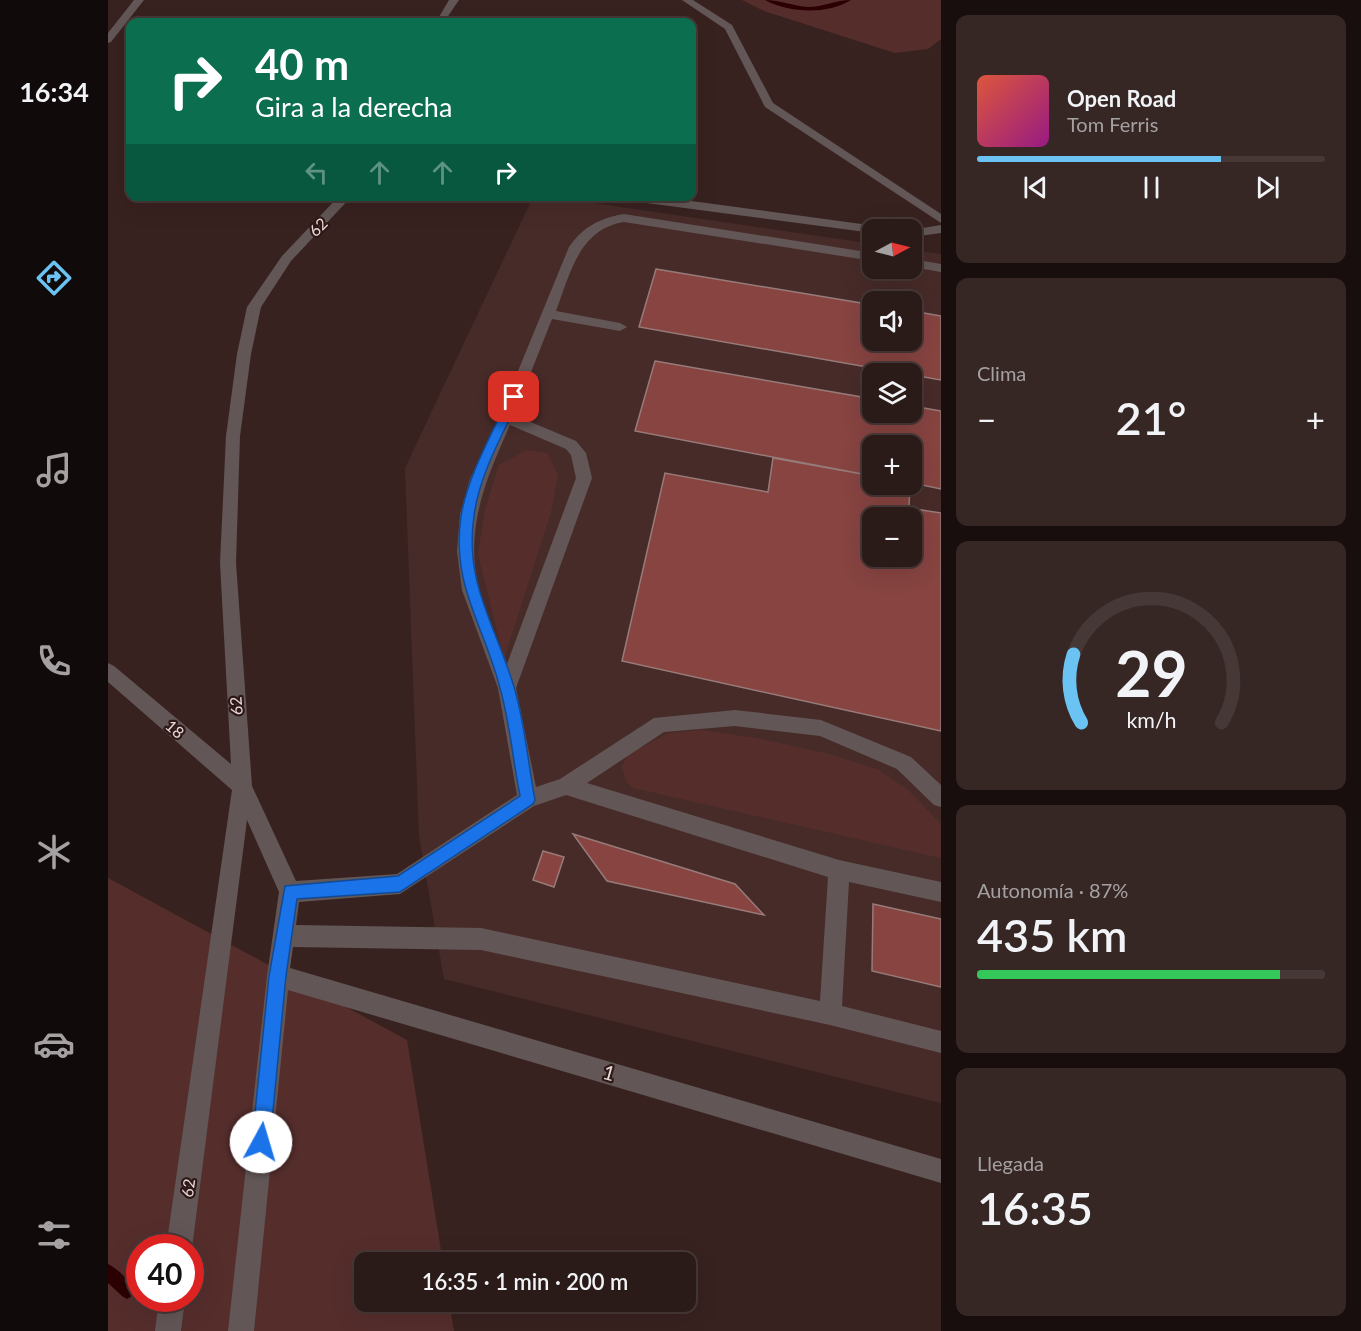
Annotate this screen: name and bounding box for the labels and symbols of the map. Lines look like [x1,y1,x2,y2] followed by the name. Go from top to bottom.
[304,213,331,240] street label: 62
[862,219,922,279] north arrow
[488,371,539,422] pin
[225,696,246,716] street label: 62
[162,715,189,742] street label: 18
[600,1059,618,1085] street label: 1
[229,1110,293,1174] position arrow
[177,1177,198,1198] street label: 62
[126,1234,204,1312] speed limit sign: 40

